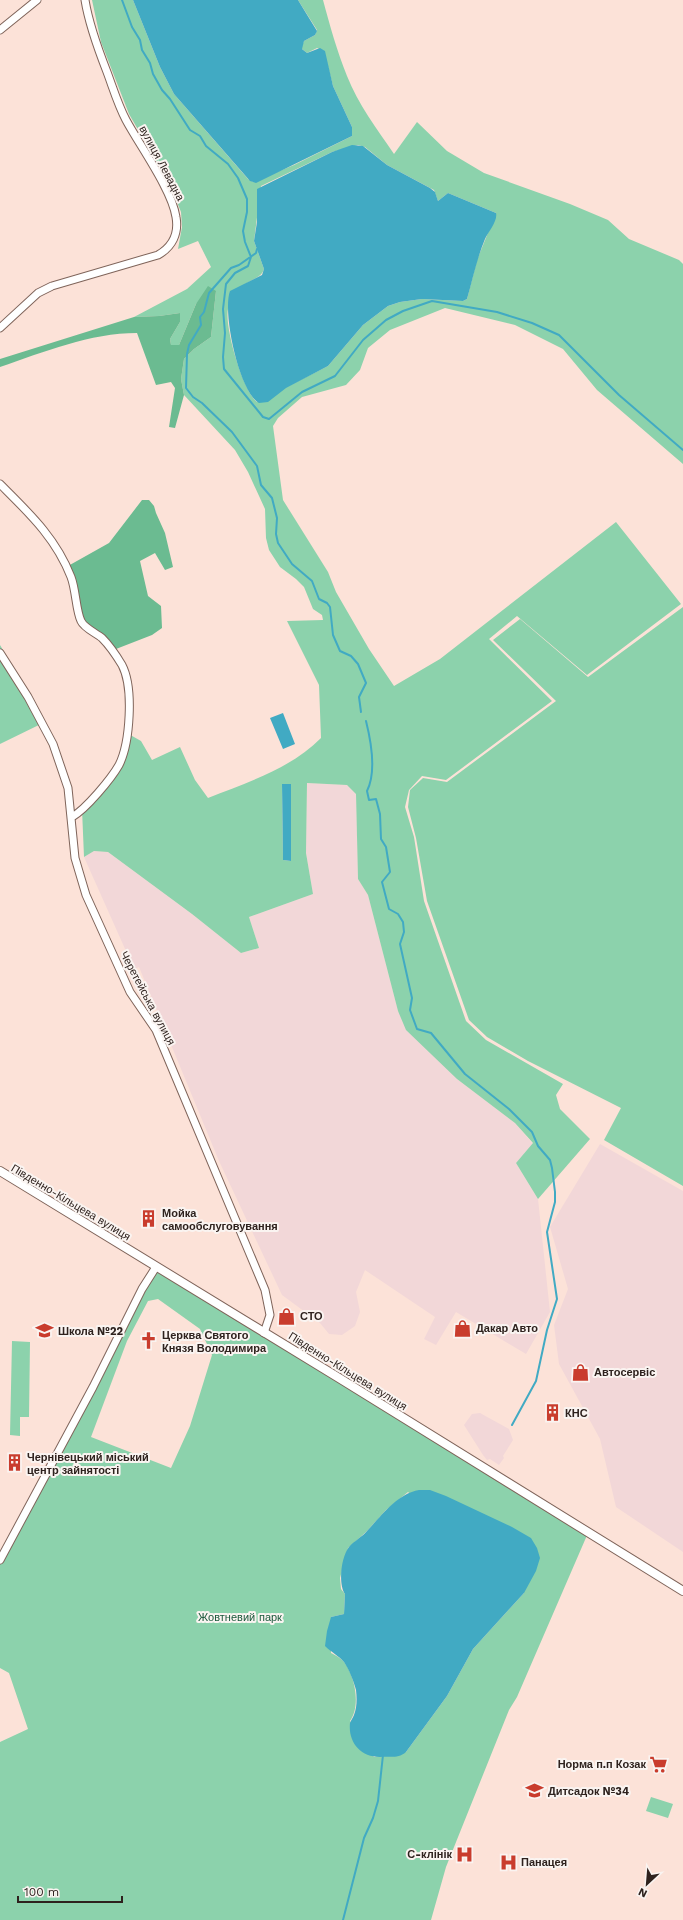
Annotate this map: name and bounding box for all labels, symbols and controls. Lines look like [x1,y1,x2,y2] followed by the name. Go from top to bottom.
[136,123,187,204] street label: вулиця Левадна
[117,949,178,1047] street label: Черетейська вулиця
[9,1162,133,1243] street label: Південно-Кільцева вулиця
[162,1207,278,1233] place label: Мойка самообслуговування
[139,1209,159,1229] building icon: Мойка самообслуговування
[277,1306,297,1326] shop icon: СТО
[300,1310,323,1323] place label: СТО
[453,1318,473,1338] shop icon: Дакар Авто
[35,1321,55,1341] school or university icon: Школа №22
[476,1322,538,1335] place label: Дакар Авто
[58,1325,123,1338] place label: Школа №22
[162,1329,267,1355] place label: Церква Святого Князя Володимира
[286,1330,409,1413] street label: Південно-Кільцева вулиця
[139,1331,159,1351] church icon: Церква Святого Князя Володимира
[571,1362,591,1382] shop icon: Автосервіс
[594,1366,655,1379] place label: Автосервіс
[542,1403,562,1423] building icon: КНС
[565,1407,588,1420] place label: КНС
[27,1451,149,1477] place label: Чернівецький міський центр зайнятості
[4,1453,24,1473] building icon: Чернівецький міський центр зайнятості
[198,1611,282,1624] park label: Жовтневий парк
[649,1754,669,1774] supermarket icon: Норма п.п Козак
[558,1758,646,1771] place label: Норма п.п Козак
[525,1781,545,1801] school or university icon: Дитсадок №34
[548,1785,629,1798] place label: Дитсадок №34
[455,1844,475,1864] hospital icon: С-клінік
[407,1848,452,1861] place label: С-клінік
[498,1852,518,1872] hospital icon: Панацея
[521,1856,567,1869] place label: Панацея
[627,1864,667,1904] north arrow
[18,1878,122,1904] scale bar
[24,1885,59,1899] text: 100 m
[636,1885,649,1900] text: N

